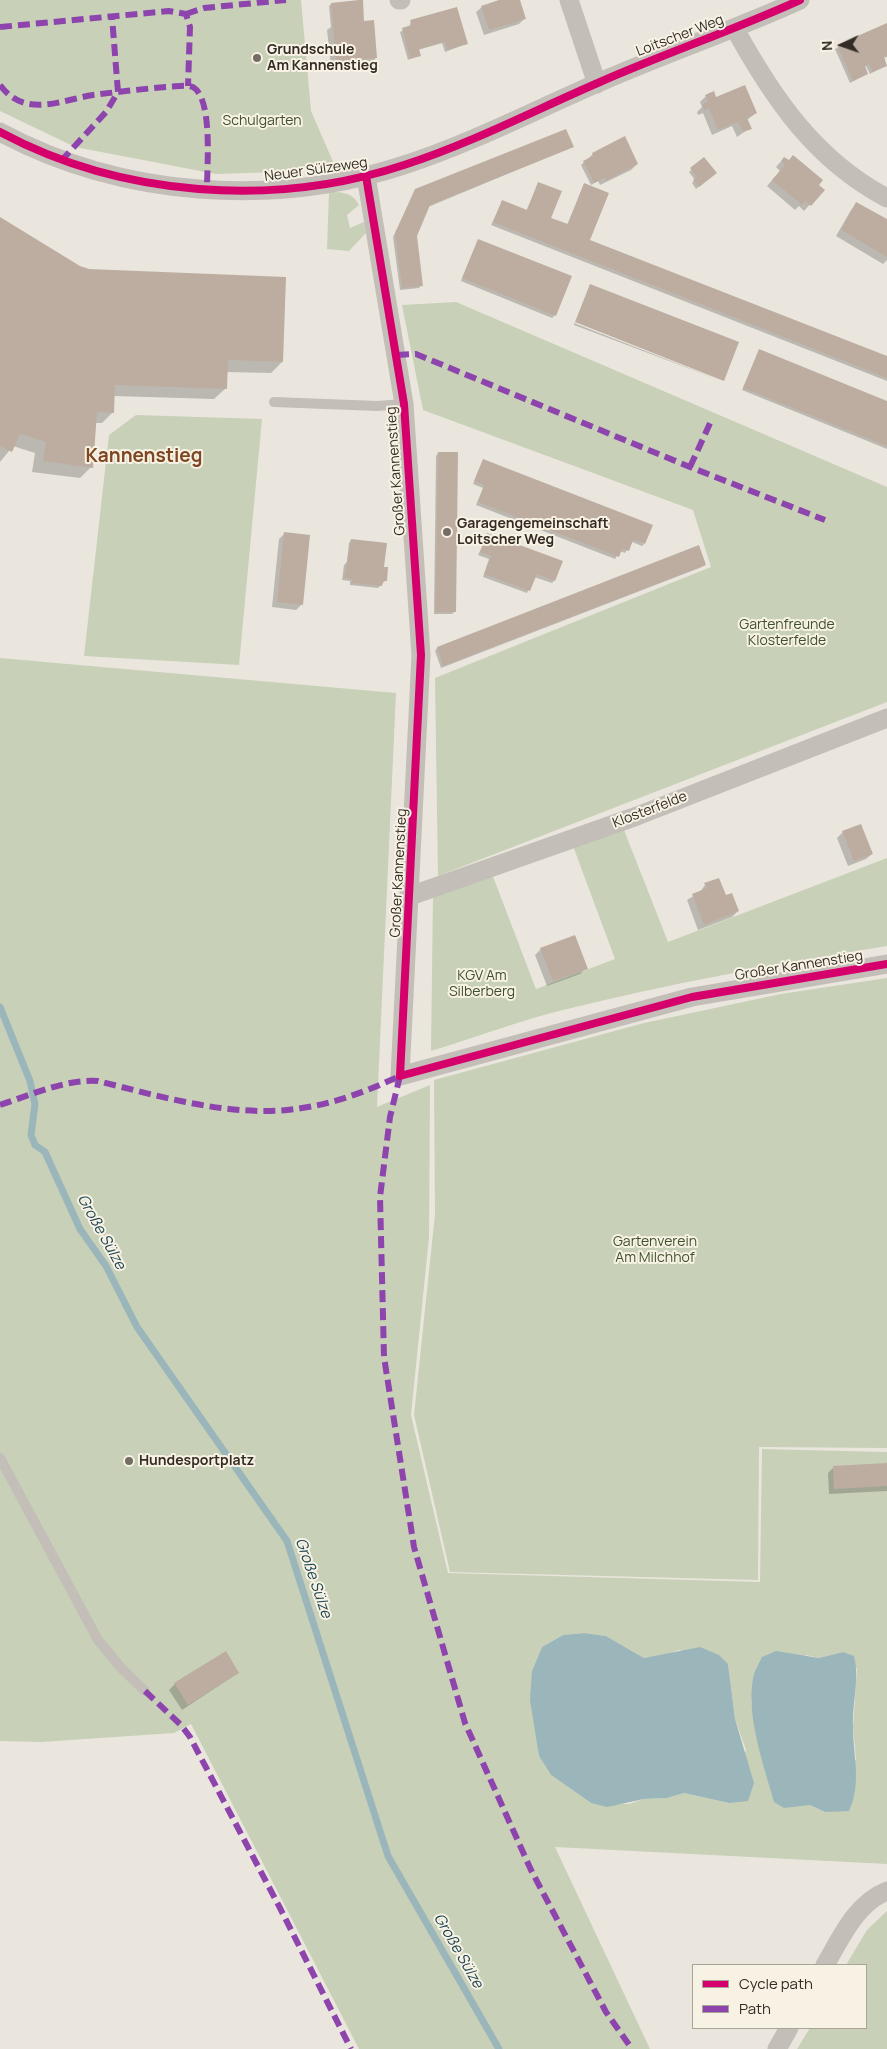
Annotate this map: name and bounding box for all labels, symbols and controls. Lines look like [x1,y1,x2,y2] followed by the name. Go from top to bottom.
[634,12,726,60] street label: Loitscher Weg
[817,20,867,70] north arrow
[817,40,836,51] text: N
[267,42,378,74] place label: Grundschule Am Kannenstieg
[251,52,263,64] marker: Grundschule Am Kannenstieg
[222,113,302,129] park label: Schulgarten
[263,154,369,186] street label: Neuer Sülzeweg
[383,406,409,536] street label: Großer Kannenstieg
[86,446,202,468] district label: Kannenstieg
[457,516,609,548] place label: Garagengemeinschaft Loitscher Weg
[441,526,453,538] marker: Garagengemeinschaft Loitscher Weg
[739,617,835,650] park label: Gartenfreunde Klosterfelde
[610,788,690,832] street label: Klosterfelde
[387,808,411,938] street label: Großer Kannenstieg
[734,948,864,984] street label: Großer Kannenstieg
[449,968,515,1000] park label: KGV Am Silberberg
[73,1191,129,1273] water label: Große Sülze
[613,1234,697,1266] park label: Gartenverein Am Milchhof
[139,1453,254,1469] place label: Hundesportplatz
[123,1455,135,1467] marker: Hundesportplatz
[291,1536,335,1620] water label: Große Sülze
[429,1910,487,1992] water label: Große Sülze
[692,1964,867,2029] legend
[739,1973,813,1994] text: Cycle path
[739,1998,771,2019] text: Path

